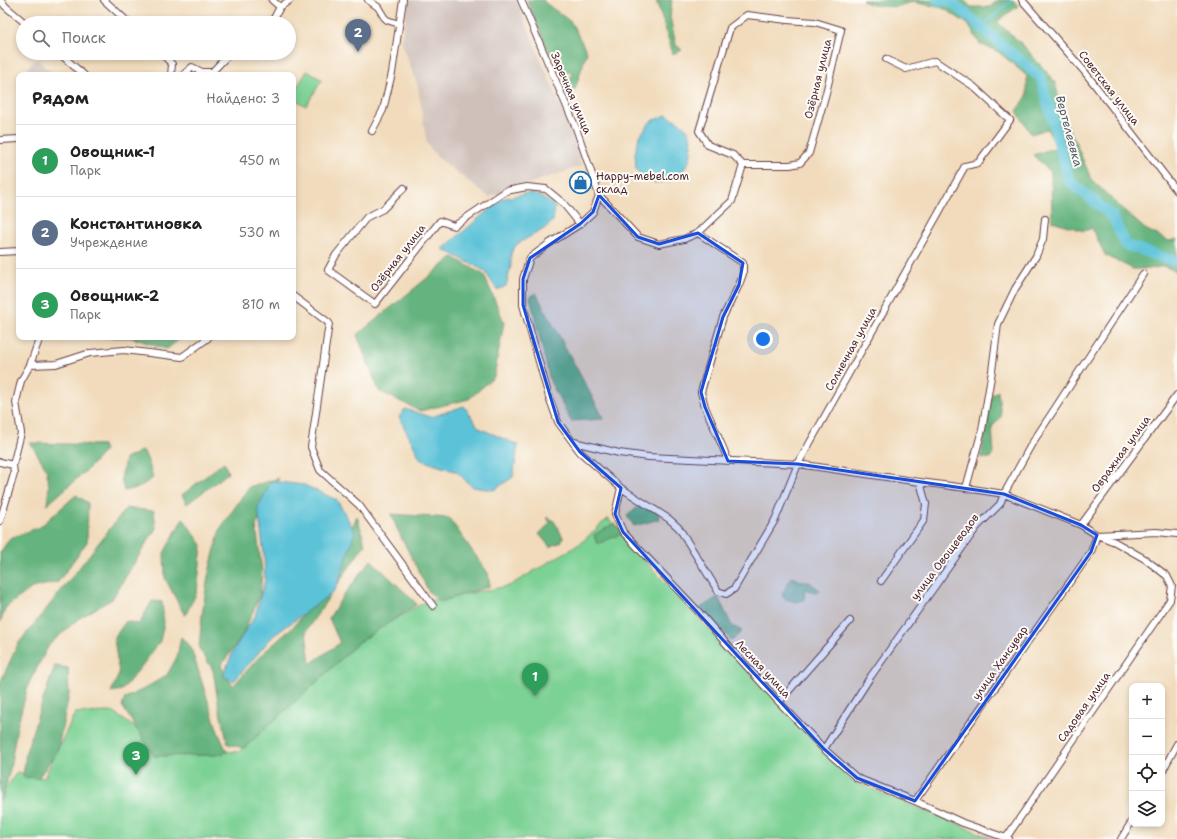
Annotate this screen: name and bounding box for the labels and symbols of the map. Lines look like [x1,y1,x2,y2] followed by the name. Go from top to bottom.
[345,19,371,52] pin: 2
[801,37,835,121] street label: Озёрная улица
[1075,48,1143,129] street label: Советская улица
[547,50,595,136] street label: Заречная улица
[1052,94,1086,168] water label: Вертелеевка
[567,169,593,195] shop icon: Happy-mebel.com склад
[596,169,689,197] place label: Happy-mebel.com склад
[367,221,429,295] street label: Озёрная улица
[822,304,880,394] street label: Солнечная улица
[753,329,773,349] your location
[1088,412,1154,496] street label: Овражная улица
[907,511,983,603] street label: улица Овощеводов
[969,623,1031,703] street label: улица Хансувар
[732,636,794,702] street label: Лесная улица
[522,663,548,696] pin: 1
[1054,669,1114,745] street label: Садовая улица
[123,742,149,775] pin: 3

